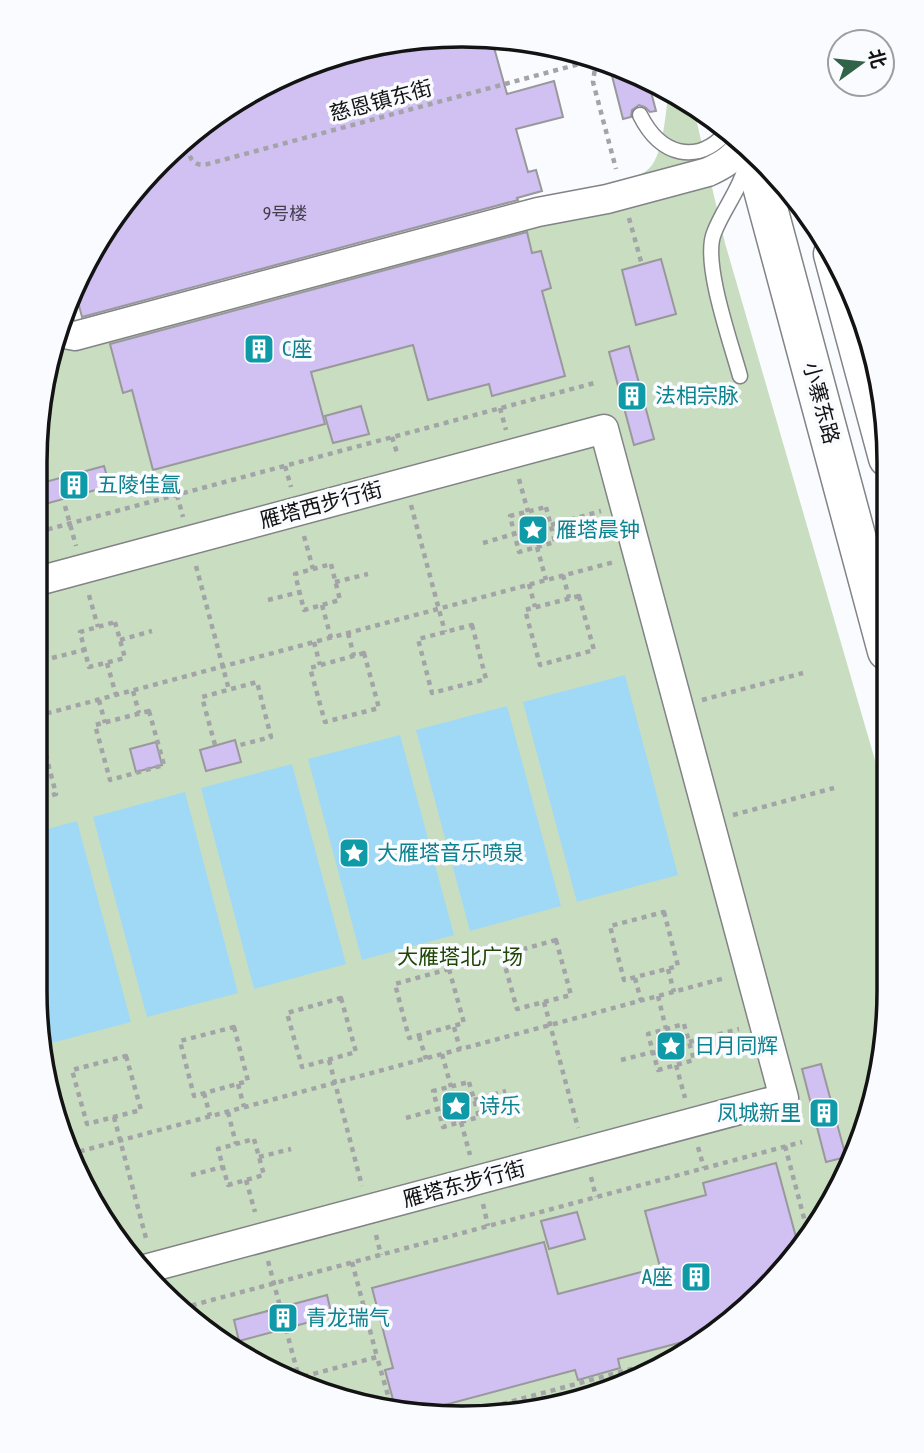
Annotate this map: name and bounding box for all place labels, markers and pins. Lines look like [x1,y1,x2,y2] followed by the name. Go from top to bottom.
[242,332,276,366] building icon: C座
[282,336,312,360] place label: C座
[615,379,649,413] building icon: 法相宗脉
[655,383,739,407] place label: 法相宗脉
[57,468,91,502] building icon: 五陵佳氲
[97,472,181,496] place label: 五陵佳氲
[516,513,550,547] place icon: 雁塔晨钟
[556,517,640,541] place label: 雁塔晨钟
[337,836,371,870] place icon: 大雁塔音乐喷泉
[377,840,524,864] place label: 大雁塔音乐喷泉
[654,1029,688,1063] place icon: 日月同辉
[694,1033,778,1057] place label: 日月同辉
[439,1089,473,1123] place icon: 诗乐
[479,1093,521,1117] place label: 诗乐
[807,1096,841,1130] building icon: 凤城新里
[717,1100,801,1124] place label: 凤城新里
[679,1260,713,1294] building icon: A座
[642,1264,673,1288] place label: A座
[266,1301,300,1335] building icon: 青龙瑞气
[306,1305,390,1329] place label: 青龙瑞气

